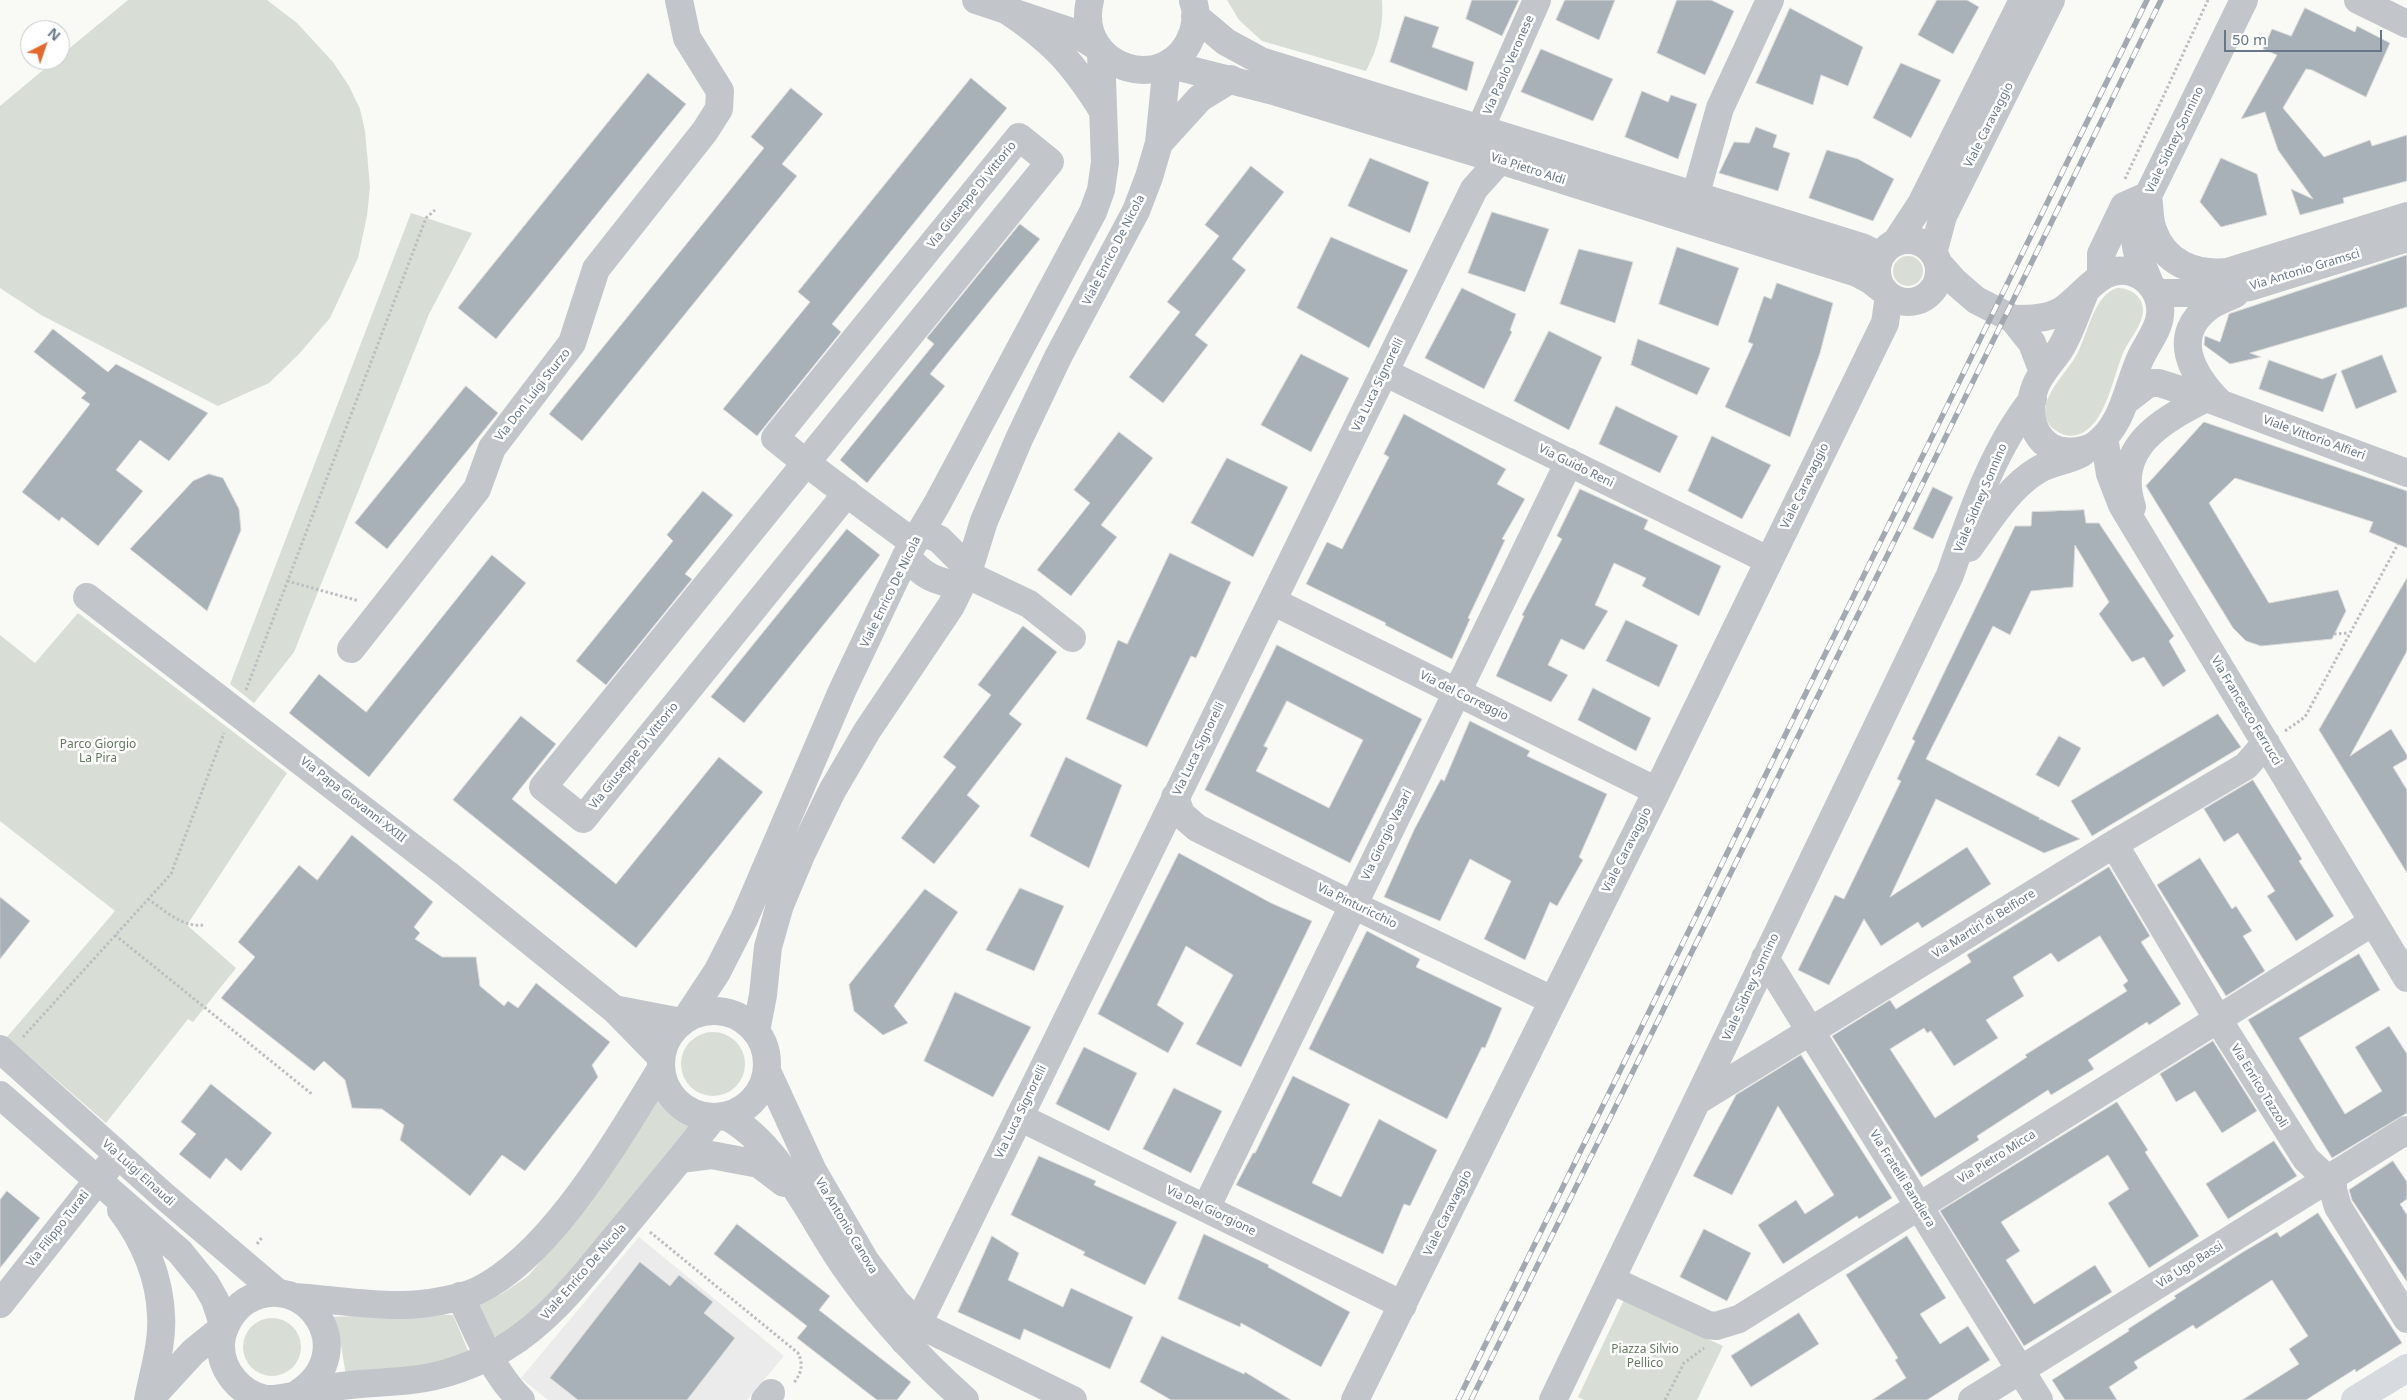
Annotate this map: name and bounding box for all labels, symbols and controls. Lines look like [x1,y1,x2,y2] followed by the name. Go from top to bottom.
[1481,13,1537,117] street label: Via Paolo Veronese
[20,20,70,70] north arrow
[2227,20,2384,52] scale bar
[44,23,65,45] text: N
[2232,29,2267,49] text: 50 m
[1961,80,2017,170] street label: Viale Caravaggio
[2143,84,2207,196] street label: Viale Sidney Sonnino
[925,139,1019,251] street label: Via Giuseppe Di Vittorio
[1489,150,1567,188] street label: Via Pietro Aldi
[1080,192,1148,308] street label: Viale Enrico De Nicola
[2249,246,2361,294] street label: Via Antonio Gramsci
[1349,336,1407,434] street label: Via Luca Signorelli
[492,346,574,444] street label: Via Don Luigi Sturzo
[2261,413,2367,463] street label: Viale Vittorio Alfieri
[1778,441,1832,531] street label: Viale Caravaggio
[1952,441,2010,555] street label: Viale Sidney Sonnino
[1536,442,1616,490] street label: Via Guido Reni
[858,534,924,650] street label: Viale Enrico De Nicola
[2208,654,2284,768] street label: Via Francesco Ferrucci
[1417,668,1511,724] street label: Via del Correggio
[587,700,681,812] street label: Via Giuseppe Di Vittorio
[1170,700,1228,798] street label: Via Luca Signorelli
[60,738,136,766] park label: Parco Giorgio La Pira
[297,754,409,846] street label: Via Papa Giovanni XXIII
[1359,787,1415,883] street label: Via Giorgio Vasari
[1599,805,1655,895] street label: Viale Caravaggio
[1315,880,1399,932] street label: Via Pinturicchio
[1930,886,2038,962] street label: Via Martiri di Belfiore
[1720,931,1782,1043] street label: Viale Sidney Sonnino
[2228,1042,2290,1130] street label: Via Enrico Tazzoli
[992,1063,1050,1161] street label: Via Luca Signorelli
[1955,1127,2039,1187] street label: Via Pietro Micca
[1866,1128,1938,1230] street label: Via Fratelli Bandiera
[99,1137,177,1209] street label: Via Luigi Einaudi
[1421,1168,1475,1258] street label: Viale Caravaggio
[812,1175,880,1277] street label: Via Antonio Canova
[1164,1183,1258,1239] street label: Via Del Giorgione
[24,1188,92,1270] street label: Via Filippo Turati
[539,1221,629,1323] street label: Viale Enrico De Nicola
[2154,1239,2226,1291] street label: Via Ugo Bassi
[1611,1343,1679,1371] park label: Piazza Silvio Pellico

